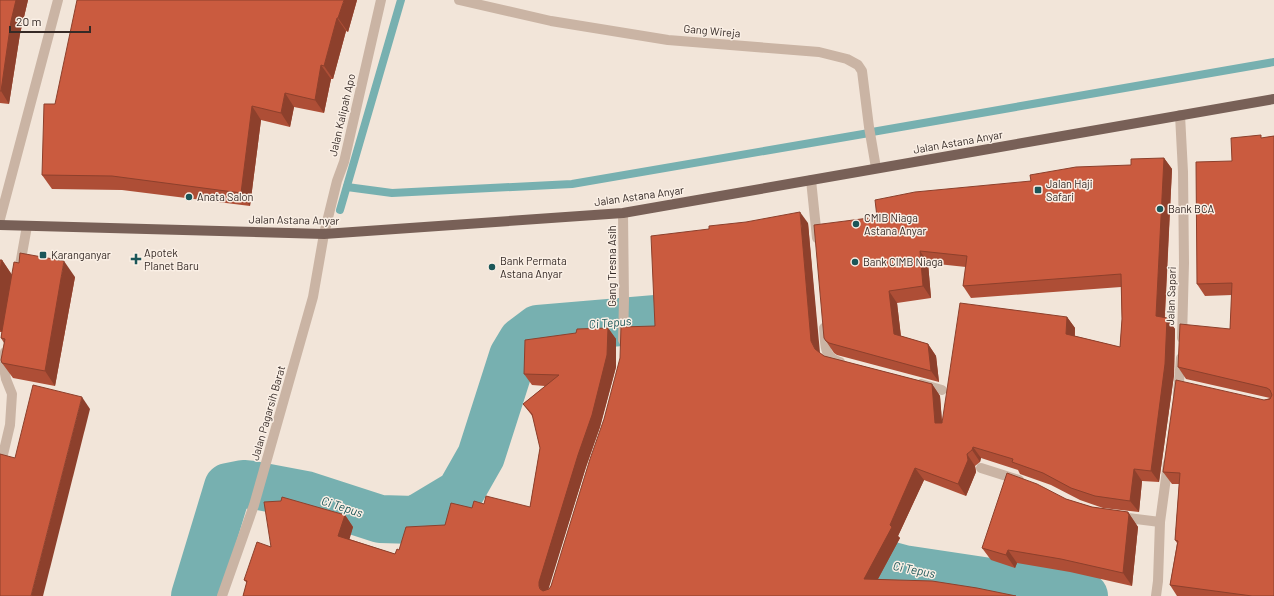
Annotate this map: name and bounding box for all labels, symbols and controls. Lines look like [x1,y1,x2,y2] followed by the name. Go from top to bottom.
[10,8,90,34] scale bar
[16,14,42,28] text: 20 m
[683,22,741,39] street label: Gang Wireja
[326,72,357,157] street label: Jalan Kalipah Apo
[912,127,1004,156] street label: Jalan Astana Anyar
[1046,177,1093,203] place label: Jalan Haji Safari
[593,183,685,208] street label: Jalan Astana Anyar
[1033,185,1043,195] marker: Jalan Haji Safari
[197,190,254,203] place label: Anata Salon
[184,192,194,202] marker: Anata Salon
[1168,202,1215,215] place label: Bank BCA
[1155,204,1165,214] marker: Bank BCA
[864,211,926,237] place label: CMIB Niaga Astana Anyar
[249,212,339,227] street label: Jalan Astana Anyar
[851,219,861,229] marker: CMIB Niaga Astana Anyar
[605,225,618,307] street label: Gang Tresna Asih
[144,246,199,272] place label: Apotek Planet Baru
[51,248,111,261] place label: Karanganyar
[38,250,48,260] marker: Karanganyar
[131,254,141,264] marker: Apotek Planet Baru
[500,254,567,280] place label: Bank Permata Astana Anyar
[863,255,943,268] place label: Bank CIMB Niaga
[850,257,860,267] marker: Bank CIMB Niaga
[487,262,497,272] marker: Bank Permata Astana Anyar
[1163,266,1178,326] street label: Jalan Sapari
[588,313,632,331] water label: Ci Tepus
[248,364,287,462] street label: Jalan Pagarsih Barat
[320,493,365,519] water label: Ci Tepus
[892,558,937,580] water label: Ci Tepus

